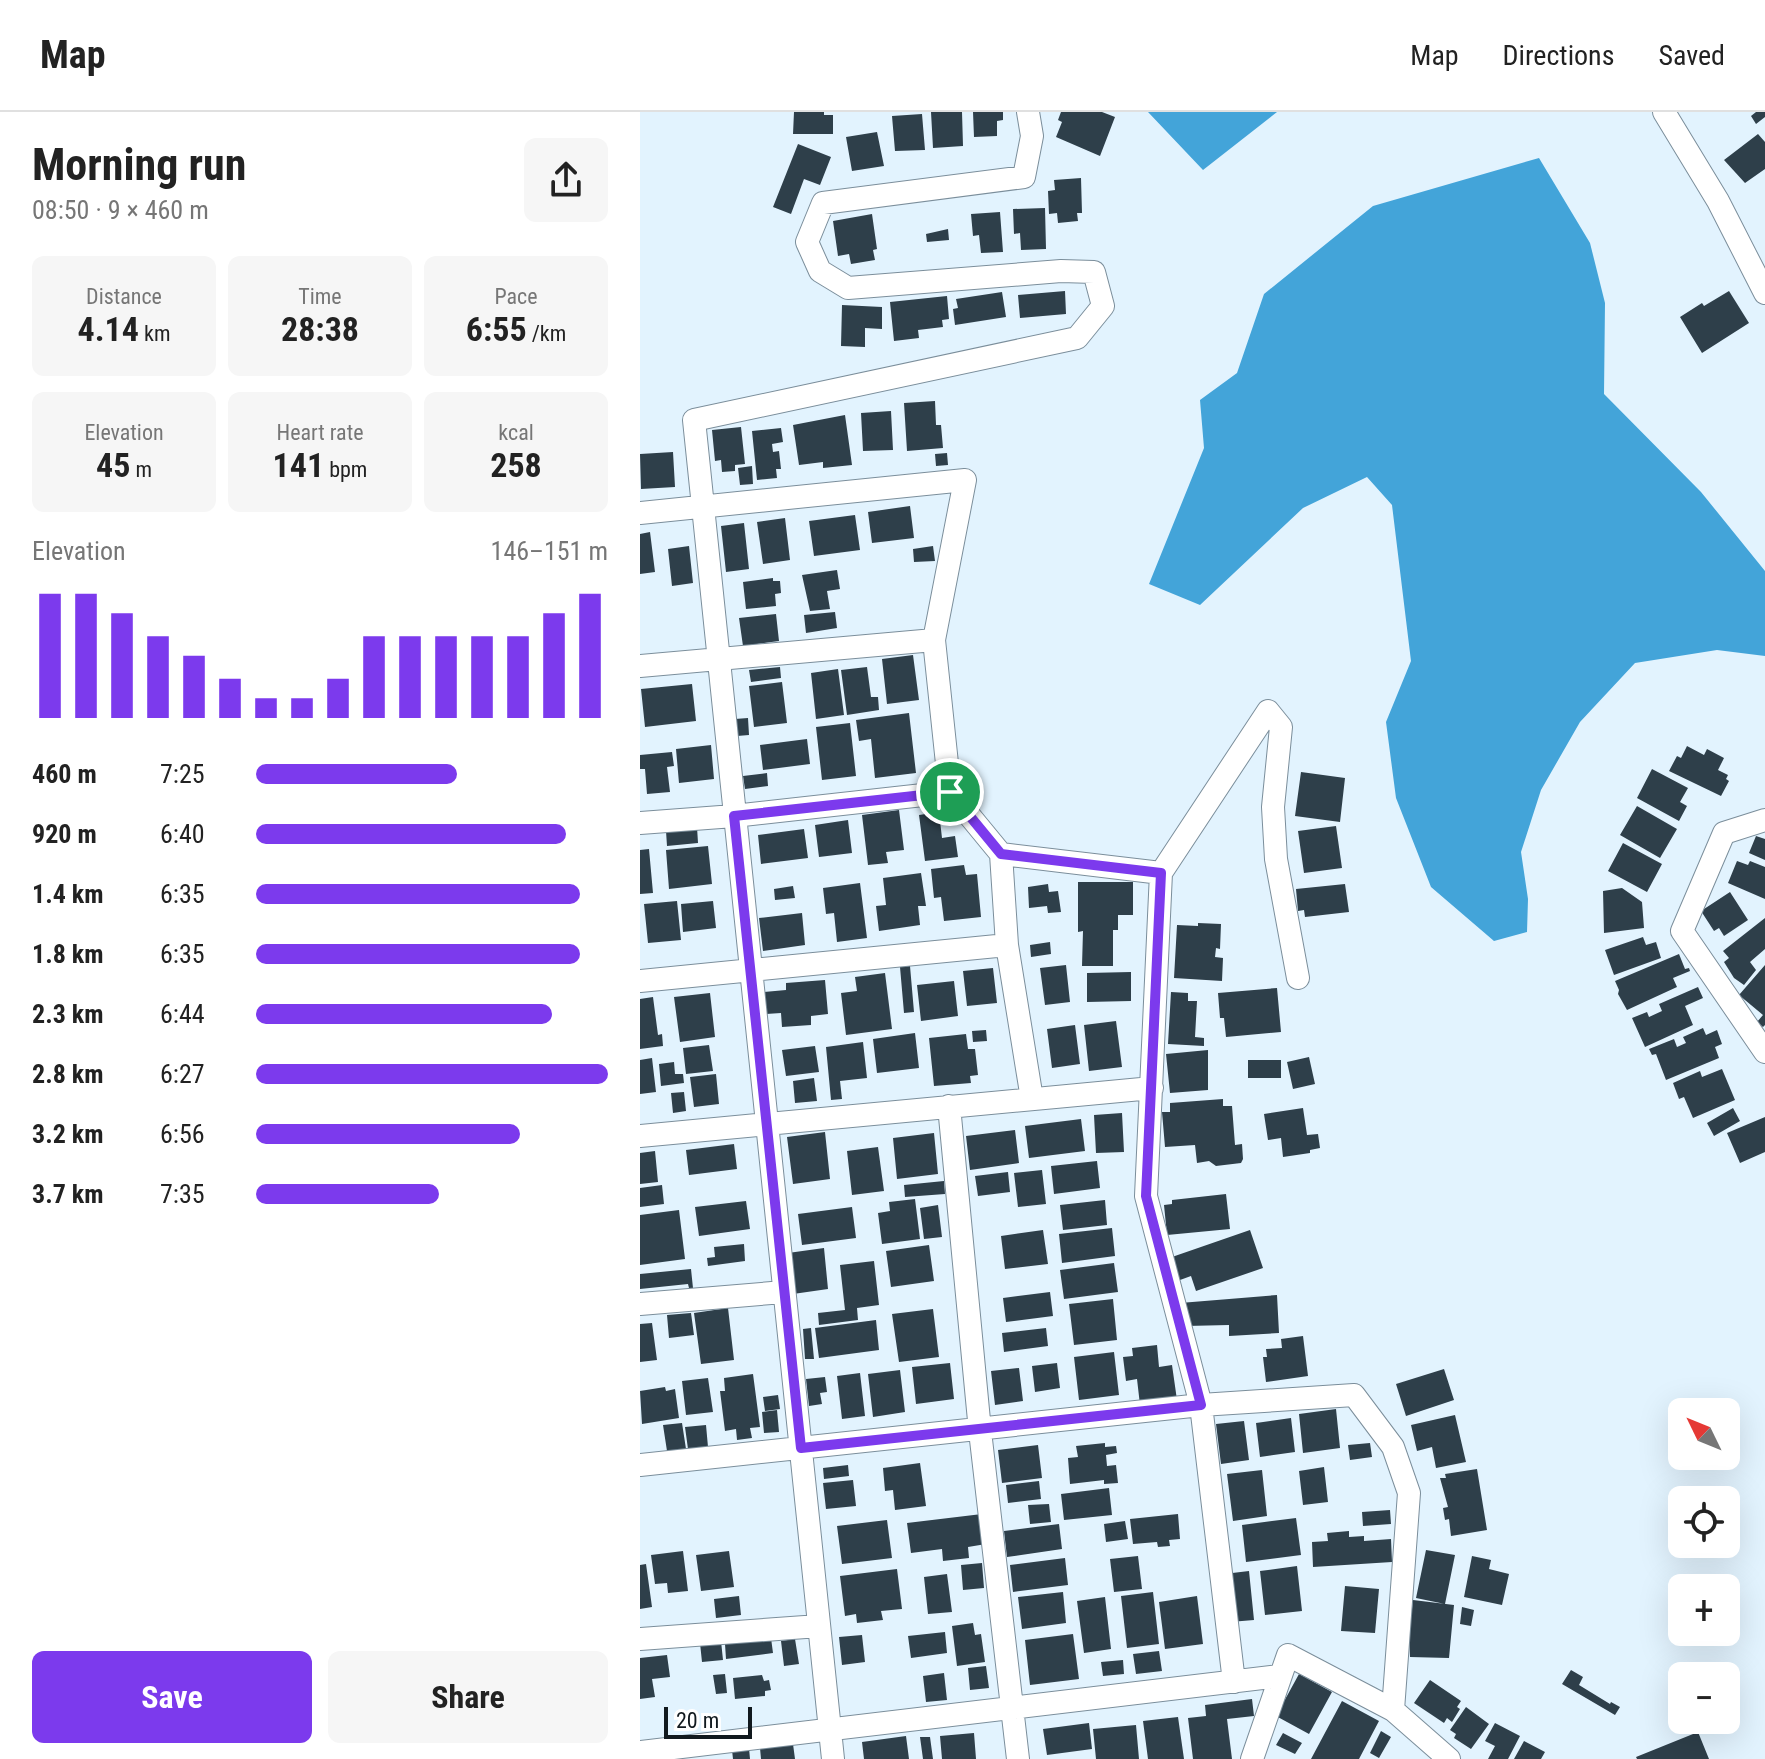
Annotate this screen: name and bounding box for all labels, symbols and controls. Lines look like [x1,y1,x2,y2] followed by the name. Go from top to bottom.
[40,33,106,77] text: Map
[1410,39,1459,72] text: Map
[1503,39,1614,72] text: Directions
[1658,39,1725,72] text: Saved
[524,138,608,222] button: share
[32,139,246,191] text: Morning run
[32,195,209,225] text: 08:50 · 9 × 460 m
[86,284,162,309] text: Distance
[298,284,342,309] text: Time
[494,284,538,309] text: Pace
[78,309,139,349] text: 4.14
[281,309,359,349] text: 28:38
[466,309,527,349] text: 6:55
[139,321,170,346] text: km
[527,321,566,346] text: /km
[84,420,164,445] text: Elevation
[277,420,363,445] text: Heart rate
[498,420,534,445] text: kcal
[96,445,130,485] text: 45
[273,445,324,485] text: 141
[490,445,542,485] text: 258
[130,457,152,482] text: m
[324,457,367,482] text: bpm
[32,536,126,566] text: Elevation
[491,536,608,566] text: 146–151 m
[916,758,984,826] pin
[32,759,97,789] text: 460 m
[160,759,205,789] text: 7:25
[928,770,972,814] icon: arrive
[32,819,97,849] text: 920 m
[160,819,205,849] text: 6:40
[32,879,104,909] text: 1.4 km
[160,879,205,909] text: 6:35
[32,939,104,969] text: 1.8 km
[160,939,205,969] text: 6:35
[32,999,104,1029] text: 2.3 km
[160,999,205,1029] text: 6:44
[32,1059,104,1089] text: 2.8 km
[160,1059,205,1089] text: 6:27
[32,1119,104,1149] text: 3.2 km
[160,1119,205,1149] text: 6:56
[32,1179,104,1209] text: 3.7 km
[160,1179,205,1209] text: 7:35
[1668,1398,1740,1470] north arrow
[1668,1398,1740,1734] map controls
[1668,1486,1740,1558] button: locate
[1668,1574,1740,1646] button: +
[32,1651,312,1743] button: Save
[328,1651,608,1743] button: Share
[1668,1662,1740,1734] button: −
[664,1703,752,1739] scale bar
[676,1708,719,1733] text: 20 m

